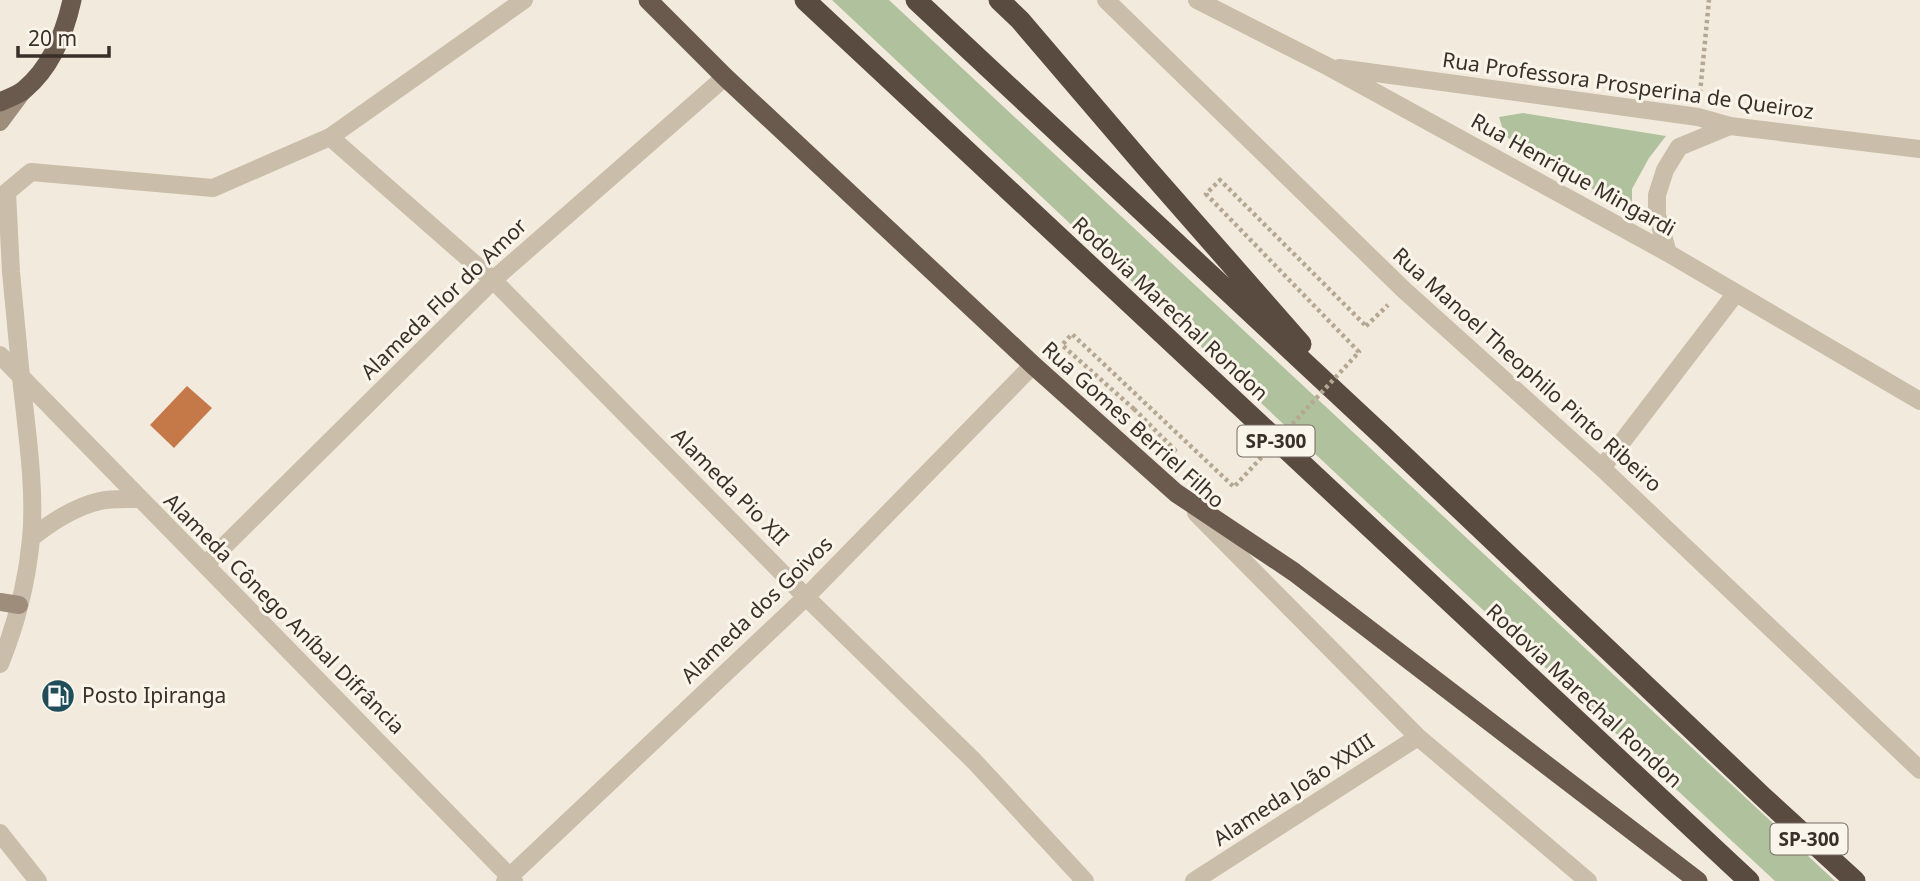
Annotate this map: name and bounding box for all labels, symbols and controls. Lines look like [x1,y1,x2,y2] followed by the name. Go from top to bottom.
[18,14,108,58] scale bar
[28,24,77,52] text: 20 m
[1441,45,1816,125] street label: Rua Professora Prosperina de Queiroz
[1466,106,1681,242] street label: Rua Henrique Mingardi
[1067,210,1275,407] street label: Rodovia Marechal Rondon
[354,211,533,385] street label: Alameda Flor do Amor
[1387,241,1668,498] street label: Rua Manoel Theophilo Pinto Ribeiro
[1036,335,1231,514] street label: Rua Gomes Berriel Filho
[666,422,795,551] street label: Alameda Pio XII
[1238,426,1314,456] road number: SP-300
[158,487,411,740] street label: Alameda Cônego Aníbal Difrância
[675,530,838,689] street label: Alameda dos Goivos
[1481,597,1689,794] street label: Rodovia Marechal Rondon
[39,677,77,715] fuel station icon: Posto Ipiranga
[82,681,226,709] place label: Posto Ipiranga
[1208,727,1379,852] street label: Alameda João XXIII
[1770,824,1848,854] road number: SP-300

